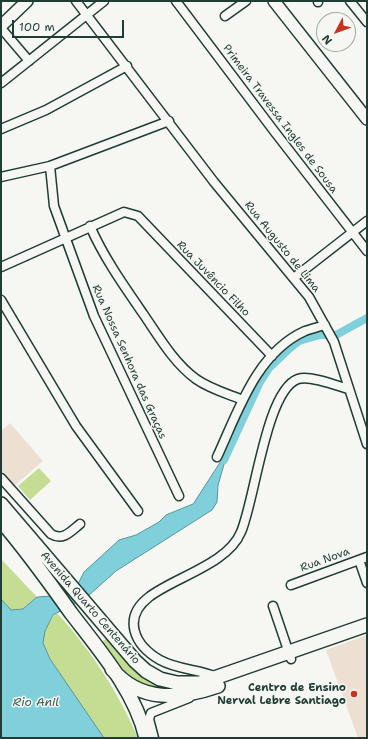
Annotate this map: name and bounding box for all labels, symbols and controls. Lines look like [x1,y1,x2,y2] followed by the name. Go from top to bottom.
[14,12,126,38] scale bar
[316,12,356,52] north arrow
[19,19,55,35] text: 100 m
[319,31,336,48] text: N
[220,42,340,196] street label: Primeira Travessa Ingles de Sousa
[241,199,323,295] street label: Rua Augusto de Lima
[174,238,252,320] street label: Rua Juvêncio Filho
[89,283,169,441] street label: Rua Nossa Senhora das Graças
[299,545,351,575] street label: Rua Nova
[37,549,143,667] street label: Avenida Quarto Centenário
[217,681,346,707] place label: Centro de Ensino Nerval Lebre Santiago
[349,689,359,699] marker: Centro de Ensino Nerval Lebre Santiago
[13,696,59,710] water label: Rio Anil

